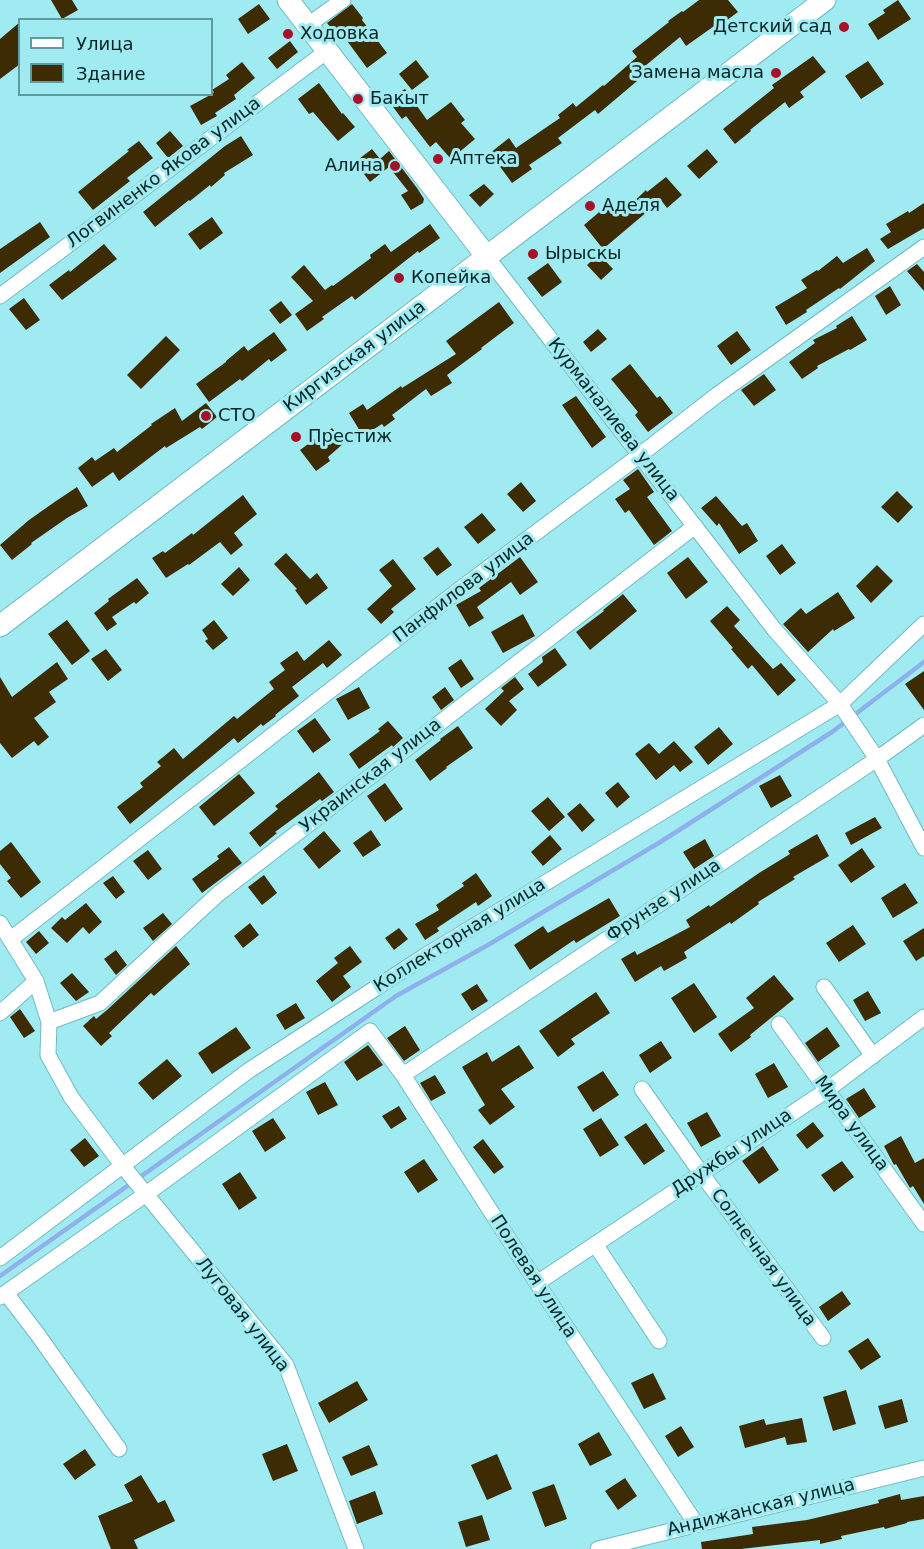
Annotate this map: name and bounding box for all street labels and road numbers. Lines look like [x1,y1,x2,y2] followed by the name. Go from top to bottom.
[63,93,265,253] street label: Логвиненко Якова улица
[280,297,430,417] street label: Киргизская улица
[543,334,683,506] street label: Курманалиева улица
[389,528,539,648] street label: Панфилова улица
[296,714,446,838] street label: Украинская улица
[603,855,725,947] street label: Фрунзе улица
[370,874,550,998] street label: Коллекторная улица
[809,1072,893,1176] street label: Мира улица
[668,1105,796,1201] street label: Дружбы улица
[706,1185,820,1331] street label: Солнечная улица
[485,1211,581,1343] street label: Полевая улица
[190,1253,294,1377] street label: Луговая улица
[665,1474,857,1542] street label: Андижанская улица

